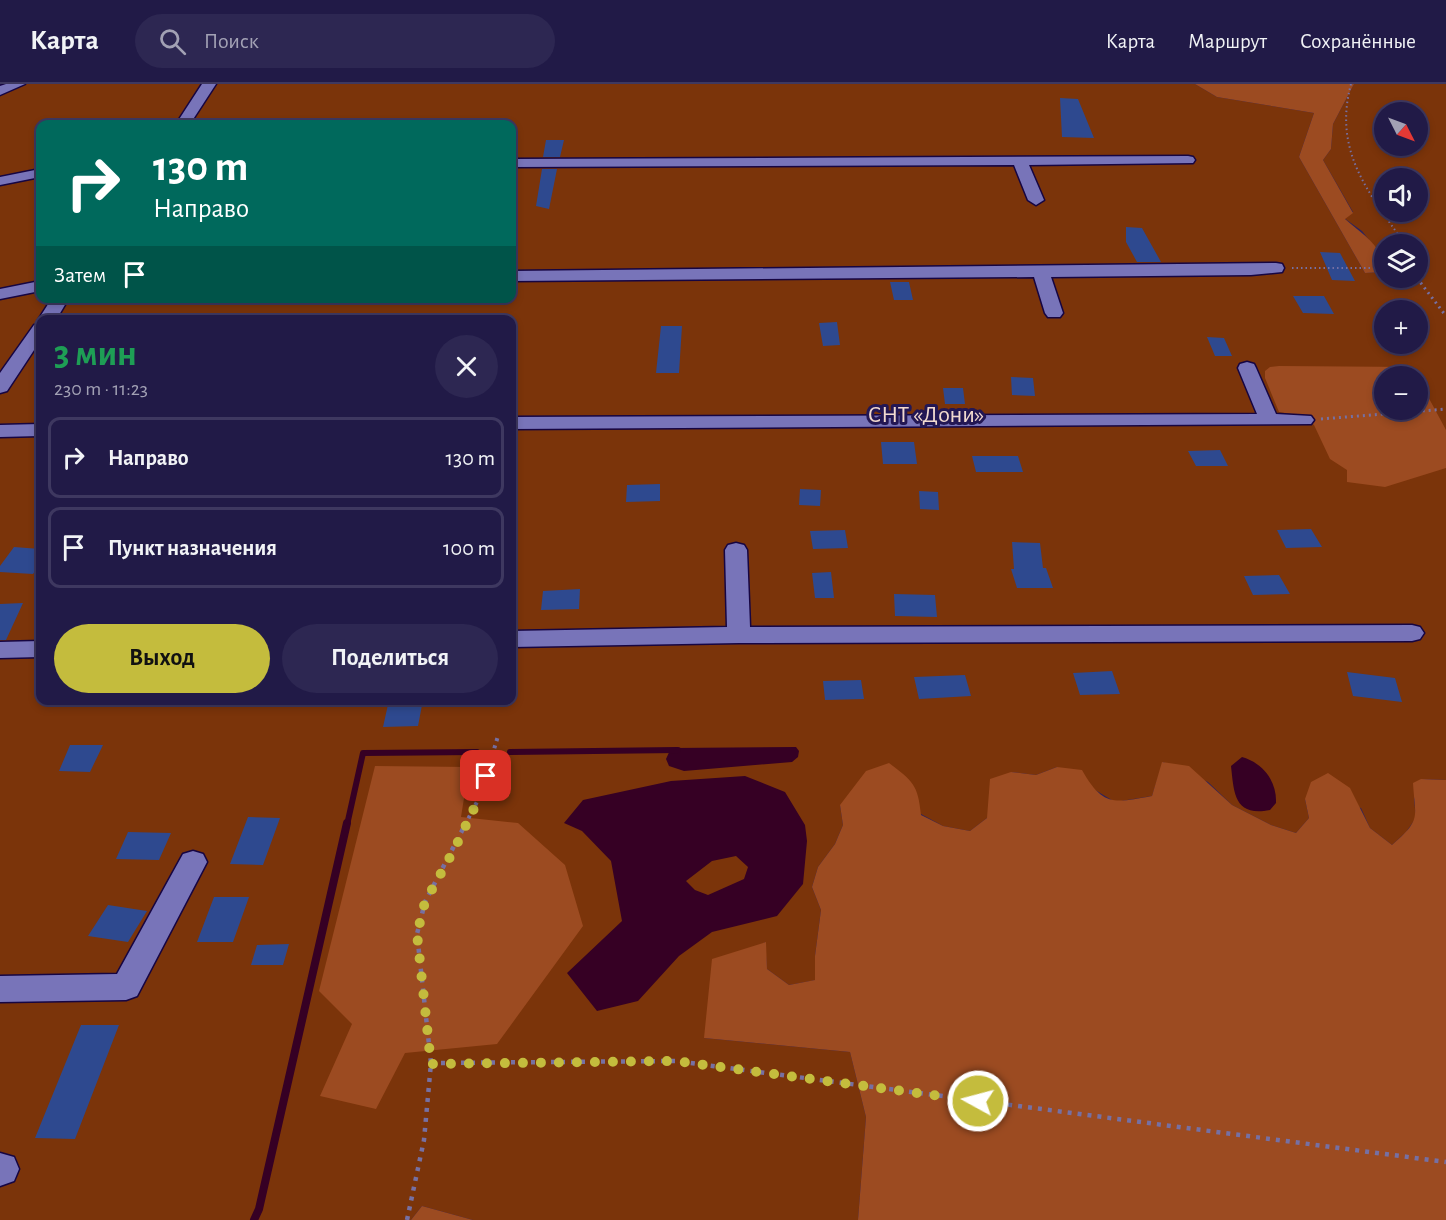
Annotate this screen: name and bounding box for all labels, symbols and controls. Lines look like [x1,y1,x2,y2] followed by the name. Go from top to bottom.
[135,14,555,68] search box
[156,25,189,58] icon: search
[30,27,99,55] text: Карта
[204,30,259,52] text: Поиск
[1106,31,1155,52] text: Карта
[1188,31,1267,52] text: Маршрут
[1300,31,1416,52] text: Сохранённые
[1374,102,1428,156] north arrow
[1374,102,1428,420] map controls
[54,144,132,222] icon: right
[153,146,248,188] text: 130 m
[1374,168,1428,222] button: sound
[153,195,249,222] text: Направо
[1374,234,1428,288] button: layers
[118,258,151,291] icon: arrive
[54,264,106,286] text: Затем
[1374,300,1428,354] button: +
[435,335,498,398] button: close
[54,336,137,372] text: 3 мин
[1374,366,1428,420] button: −
[54,379,148,399] text: 230 m · 11:23
[868,403,984,427] park label: СНТ «Дони»
[57,441,90,474] icon: right
[108,447,189,469] text: Направо
[446,447,495,469] text: 130 m
[57,531,90,564] icon: arrive
[108,537,277,559] text: Пункт назначения
[443,537,495,559] text: 100 m
[54,624,270,693] button: Выход
[282,624,498,693] button: Поделиться
[460,750,511,801] pin
[469,759,502,792] icon: arrive
[946,1069,1010,1133] position arrow

